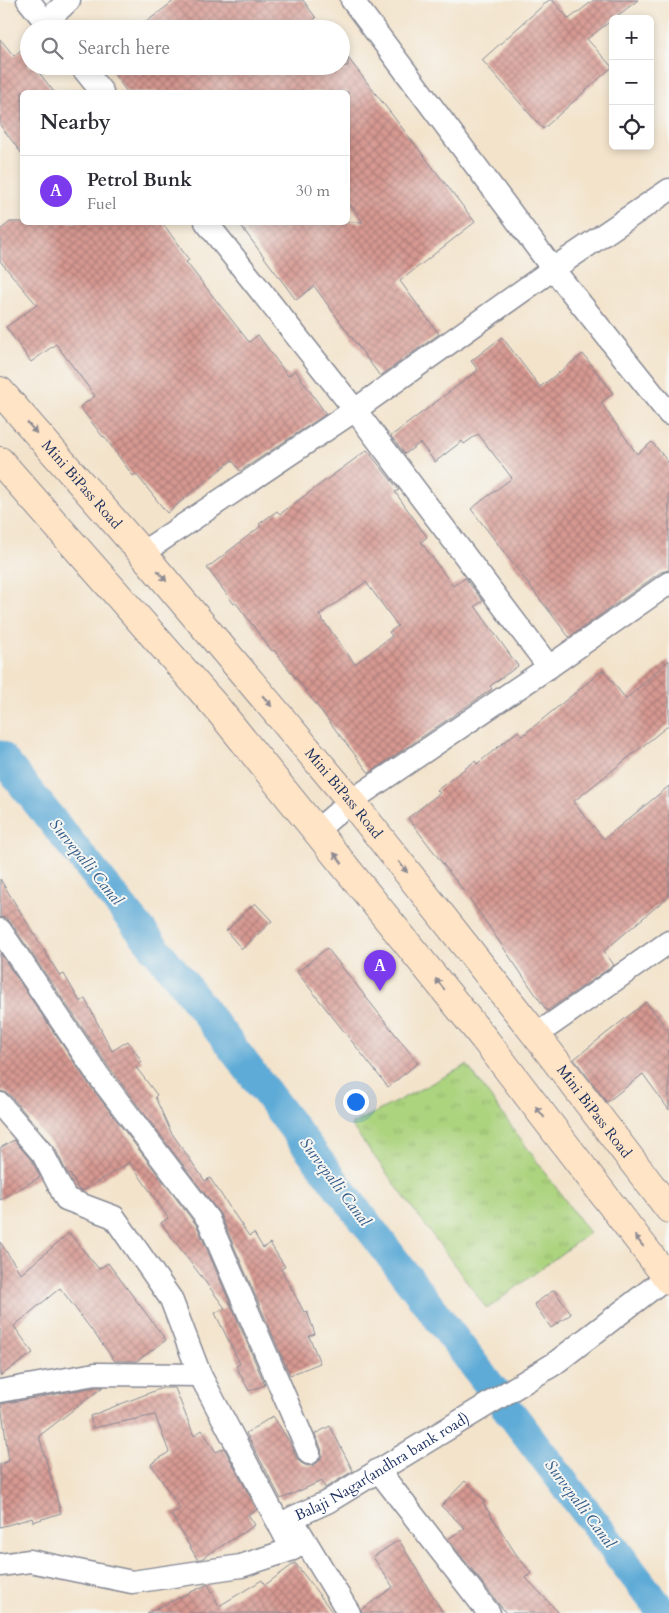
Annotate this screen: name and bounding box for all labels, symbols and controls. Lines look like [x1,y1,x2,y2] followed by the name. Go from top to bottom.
[609,15,654,150] map controls
[609,15,654,60] button: +
[20,20,350,75] search box
[38,34,66,62] icon: search
[78,35,170,61] text: Search here
[609,60,654,105] button: −
[609,105,654,150] button: locate
[40,108,111,137] text: Nearby
[87,167,192,193] text: Petrol Bunk
[50,180,62,202] text: A
[296,180,330,202] text: 30 m
[87,193,116,215] text: Fuel
[26,421,38,433] one-way arrow
[37,436,126,533] street label: Mini BiPass Road
[157,570,168,583] one-way arrow
[261,694,273,706] one-way arrow
[300,744,387,843] street label: Mini BiPass Road
[44,814,128,910] water label: Survepalli Canal
[333,852,344,865] one-way arrow
[398,860,409,873] one-way arrow
[364,950,396,991] pin: A
[435,978,446,991] one-way arrow
[552,1061,636,1162] street label: Mini BiPass Road
[343,1089,369,1115] your location
[535,1106,546,1119] one-way arrow
[294,1133,376,1231] water label: Survepalli Canal
[634,1235,645,1248] one-way arrow
[292,1408,473,1525] street label: Balaji Nagar(andhra bank road)
[539,1455,621,1553] water label: Survepalli Canal

